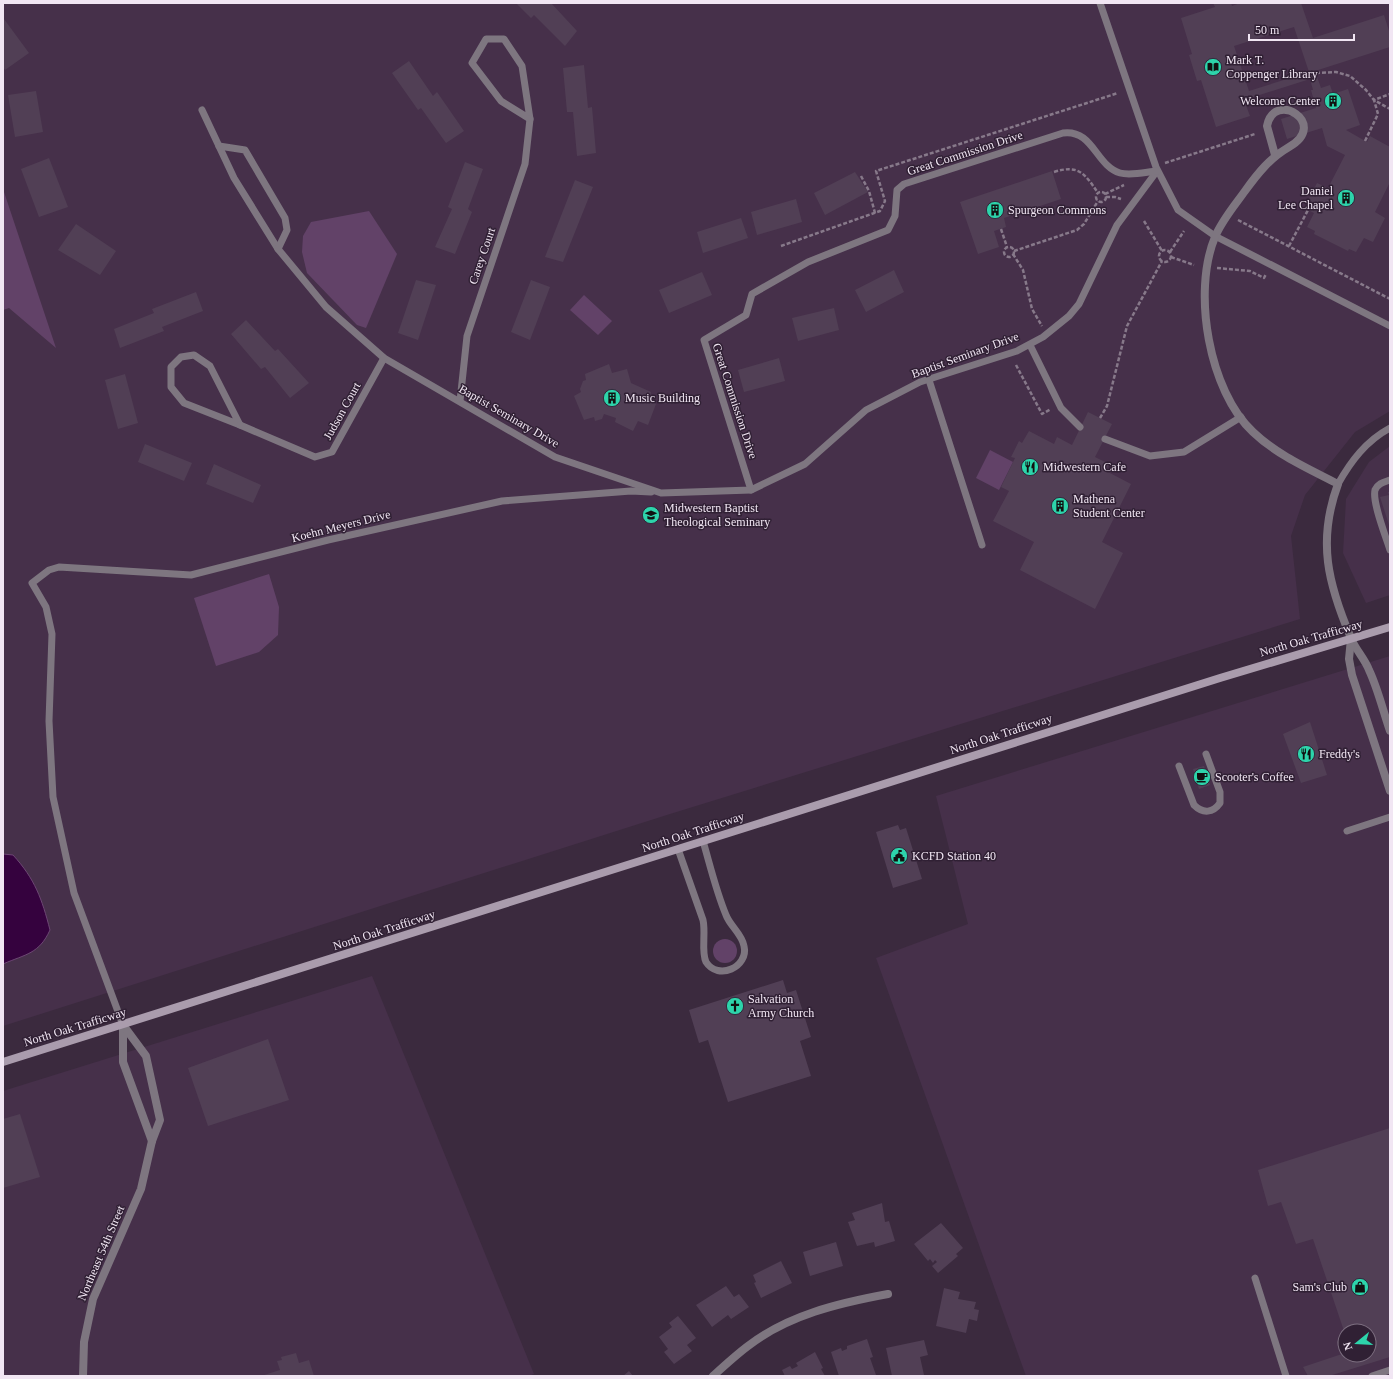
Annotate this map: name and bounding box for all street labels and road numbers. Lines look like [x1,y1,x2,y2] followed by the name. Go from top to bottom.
[905,128,1025,178] street label: Great Commission Drive
[466,225,498,286] street label: Carey Court
[909,329,1021,381] street label: Baptist Seminary Drive
[710,341,760,461] street label: Great Commission Drive
[320,379,364,442] street label: Judson Court
[456,382,562,450] street label: Baptist Seminary Drive
[290,507,392,545] street label: Koehn Meyers Drive
[1258,617,1364,659] street label: North Oak Trafficway
[948,711,1054,757] street label: North Oak Trafficway
[640,809,746,855] street label: North Oak Trafficway
[331,907,437,953] street label: North Oak Trafficway
[22,1005,128,1049] street label: North Oak Trafficway
[75,1203,128,1303] street label: Northeast 54th Street

